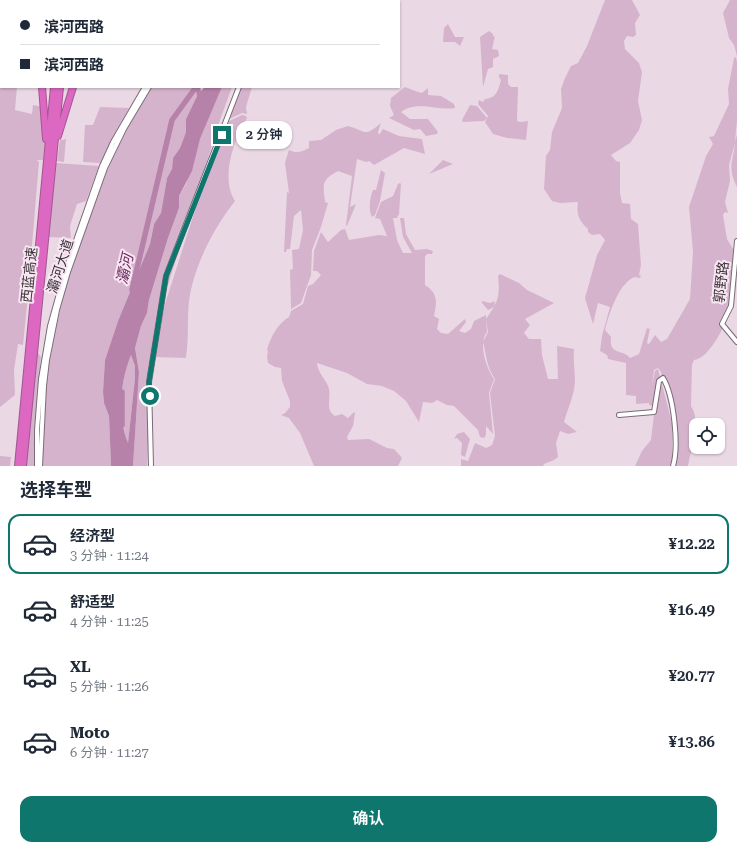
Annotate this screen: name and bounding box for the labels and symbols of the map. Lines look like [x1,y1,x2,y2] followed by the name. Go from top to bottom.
[236,121,292,149] callout: 2 分钟
[213,126,231,144] route end
[44,237,76,295] street label: 灞河大道
[18,246,40,304] street label: 西蓝高速
[113,249,138,286] water label: 灞河
[711,260,731,304] street label: 郭野路
[141,387,159,405] route start

